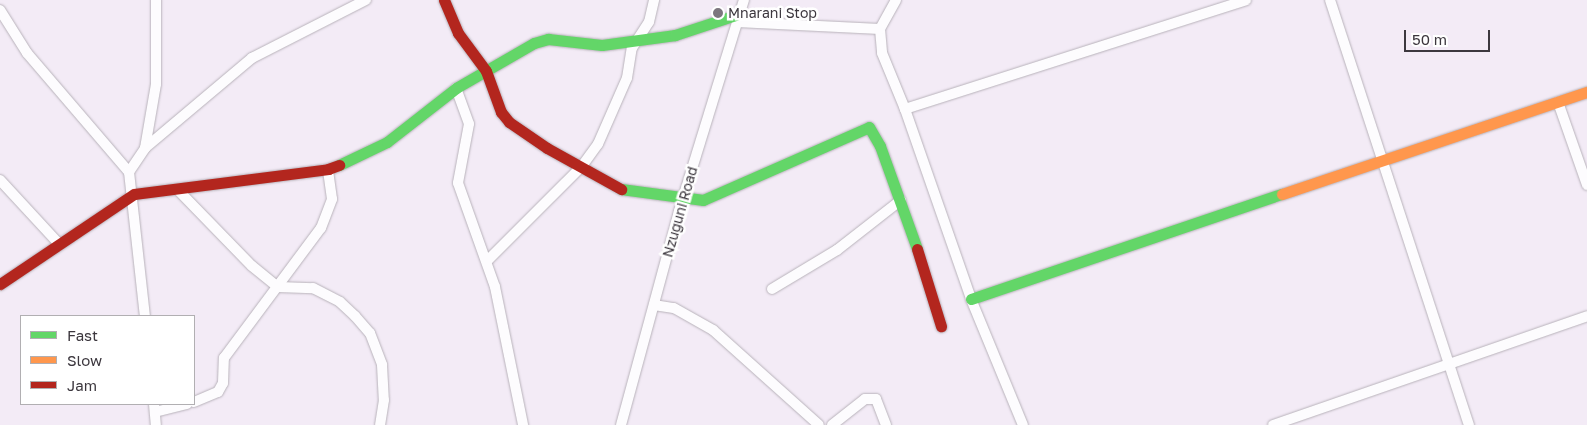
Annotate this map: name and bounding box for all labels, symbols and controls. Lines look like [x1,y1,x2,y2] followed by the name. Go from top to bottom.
[728,5,817,21] place label: Mnarani Stop
[712,7,724,19] marker: Mnarani Stop
[1407,20,1493,52] scale bar
[1412,30,1447,48] text: 50 m
[659,165,701,259] street label: Nzuguni Road
[20,315,195,405] legend
[67,326,98,344] text: Fast
[67,351,102,369] text: Slow
[67,376,97,394] text: Jam

